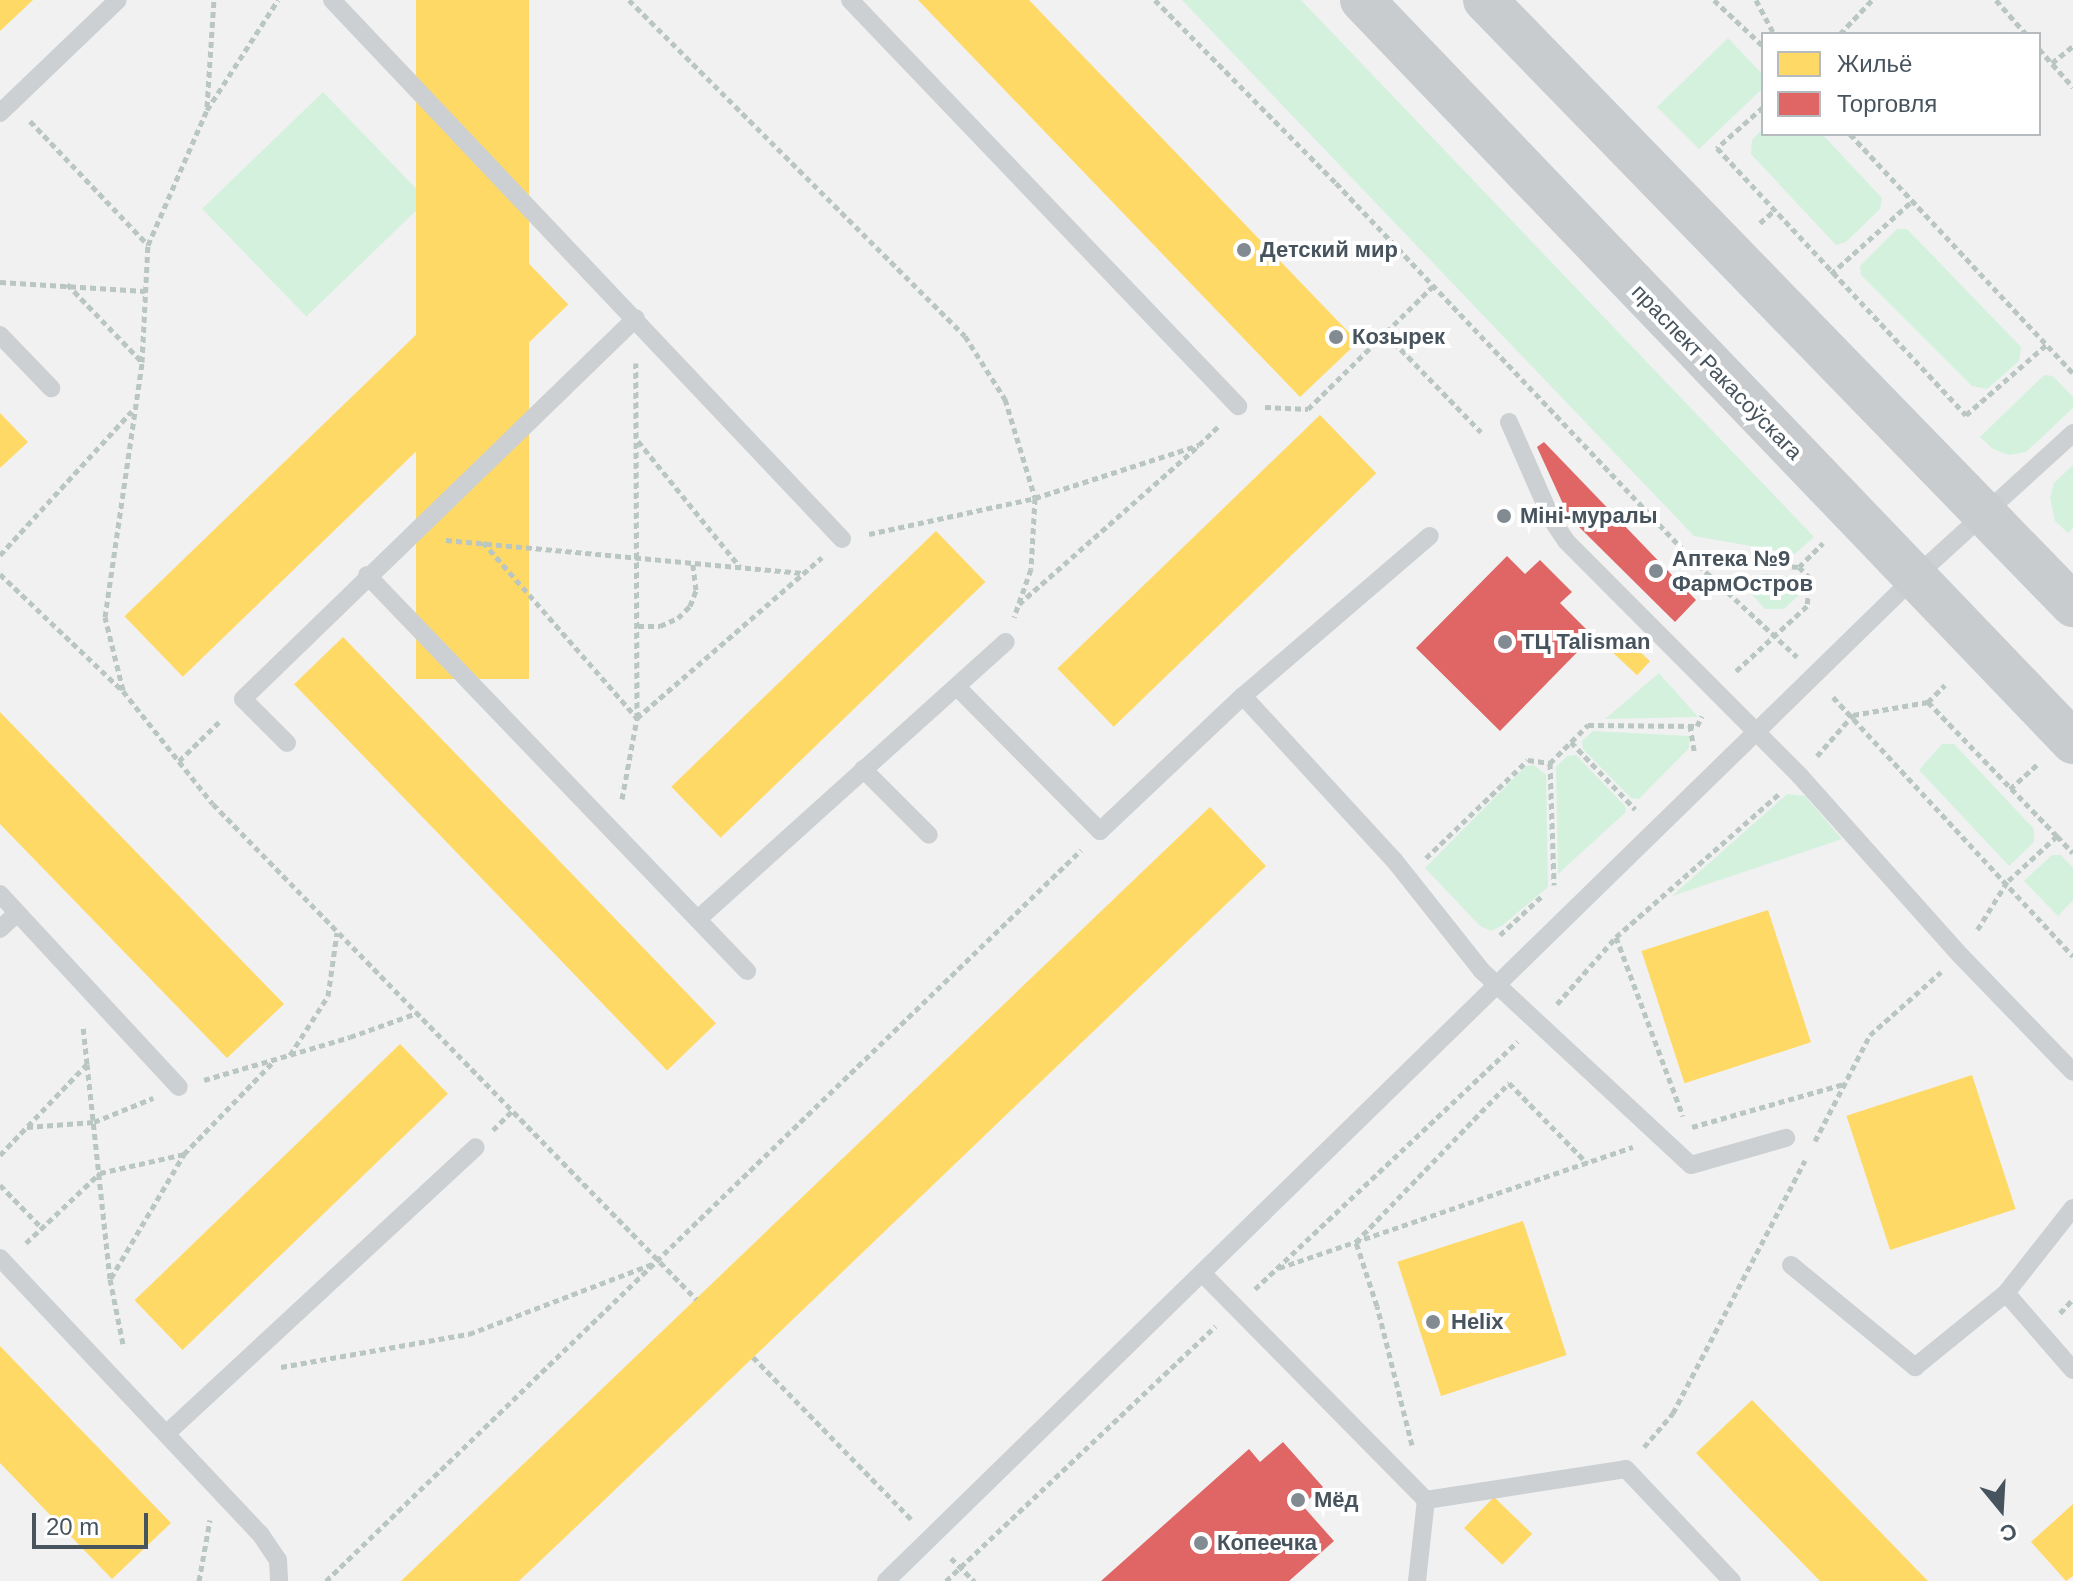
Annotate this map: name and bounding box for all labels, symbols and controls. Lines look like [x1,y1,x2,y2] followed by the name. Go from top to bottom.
[1761,32,2041,136] legend
[1837,50,1912,77] text: Жильё
[1837,90,1937,117] text: Торговля
[1260,237,1398,263] place label: Детский мир
[1235,241,1253,259] marker: Детский мир
[1626,279,1808,465] street label: праспект Ракасоўскага
[1352,324,1445,350] place label: Козырек
[1327,328,1345,346] marker: Козырек
[1520,503,1658,529] place label: Міні-муралы
[1495,507,1513,525] marker: Міні-муралы
[1672,545,1813,596] place label: Аптека №9 ФармОстров
[1647,562,1665,580] marker: Аптека №9 ФармОстров
[1521,629,1650,655] place label: ТЦ Talisman
[1496,633,1514,651] marker: ТЦ Talisman
[1451,1309,1504,1335] place label: Helix
[1422,1311,1444,1333] marker: Helix
[1961,1469,2041,1549] north arrow
[1314,1487,1359,1513] place label: Мёд
[1289,1491,1307,1509] marker: Мёд
[36,1497,152,1547] scale bar
[46,1513,99,1540] text: 20 m
[1997,1518,2020,1547] text: С
[1217,1530,1317,1556] place label: Копеечка
[1192,1534,1210,1552] marker: Копеечка

